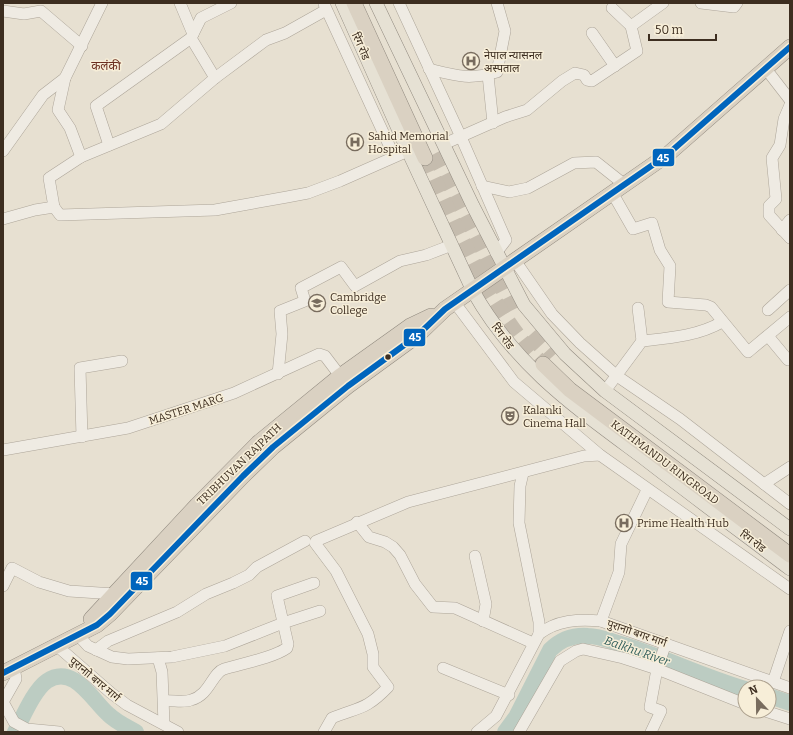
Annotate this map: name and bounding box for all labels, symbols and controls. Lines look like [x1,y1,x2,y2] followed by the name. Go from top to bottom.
[649,16,716,42] scale bar
[655,23,684,37] text: 50 m
[349,30,372,62] street label: रिंग रोड
[484,49,543,75] place label: नेपाल न्यासनल अस्पताल
[461,51,481,71] hospital icon: नेपाल न्यासनल अस्पताल
[91,59,122,73] district label: कलंकी
[368,130,449,156] place label: Sahid Memorial Hospital
[345,132,365,152] hospital icon: Sahid Memorial Hospital
[652,148,675,167] line badge: 45
[657,152,669,165] text: 45
[330,291,386,317] place label: Cambridge College
[307,293,327,313] school or university icon: Cambridge College
[489,321,517,352] street label: रिंग रोड
[403,328,426,347] line badge: 45
[409,331,421,344] text: 45
[383,352,393,362] unlabelled marker
[147,391,225,428] street label: MASTER MARG
[523,404,586,430] place label: Kalanki Cinema Hall
[500,406,520,426] theatre icon: Kalanki Cinema Hall
[608,418,721,507] street label: KATHMANDU RINGROAD
[195,421,284,508] street label: TRIBHUVAN RAJPATH
[614,513,634,533] hospital icon: Prime Health Hub
[637,517,729,530] place label: Prime Health Hub
[737,527,768,555] street label: रिंग रोड
[130,571,153,591] line badge: 45
[136,575,148,588] text: 45
[605,617,669,650] street label: पुरानाो बगर मार्ग
[602,633,673,669] water label: Balkhu River
[67,654,124,705] street label: पुरानाो बगर मार्ग
[737,679,777,719] north arrow
[747,682,760,698] text: N

